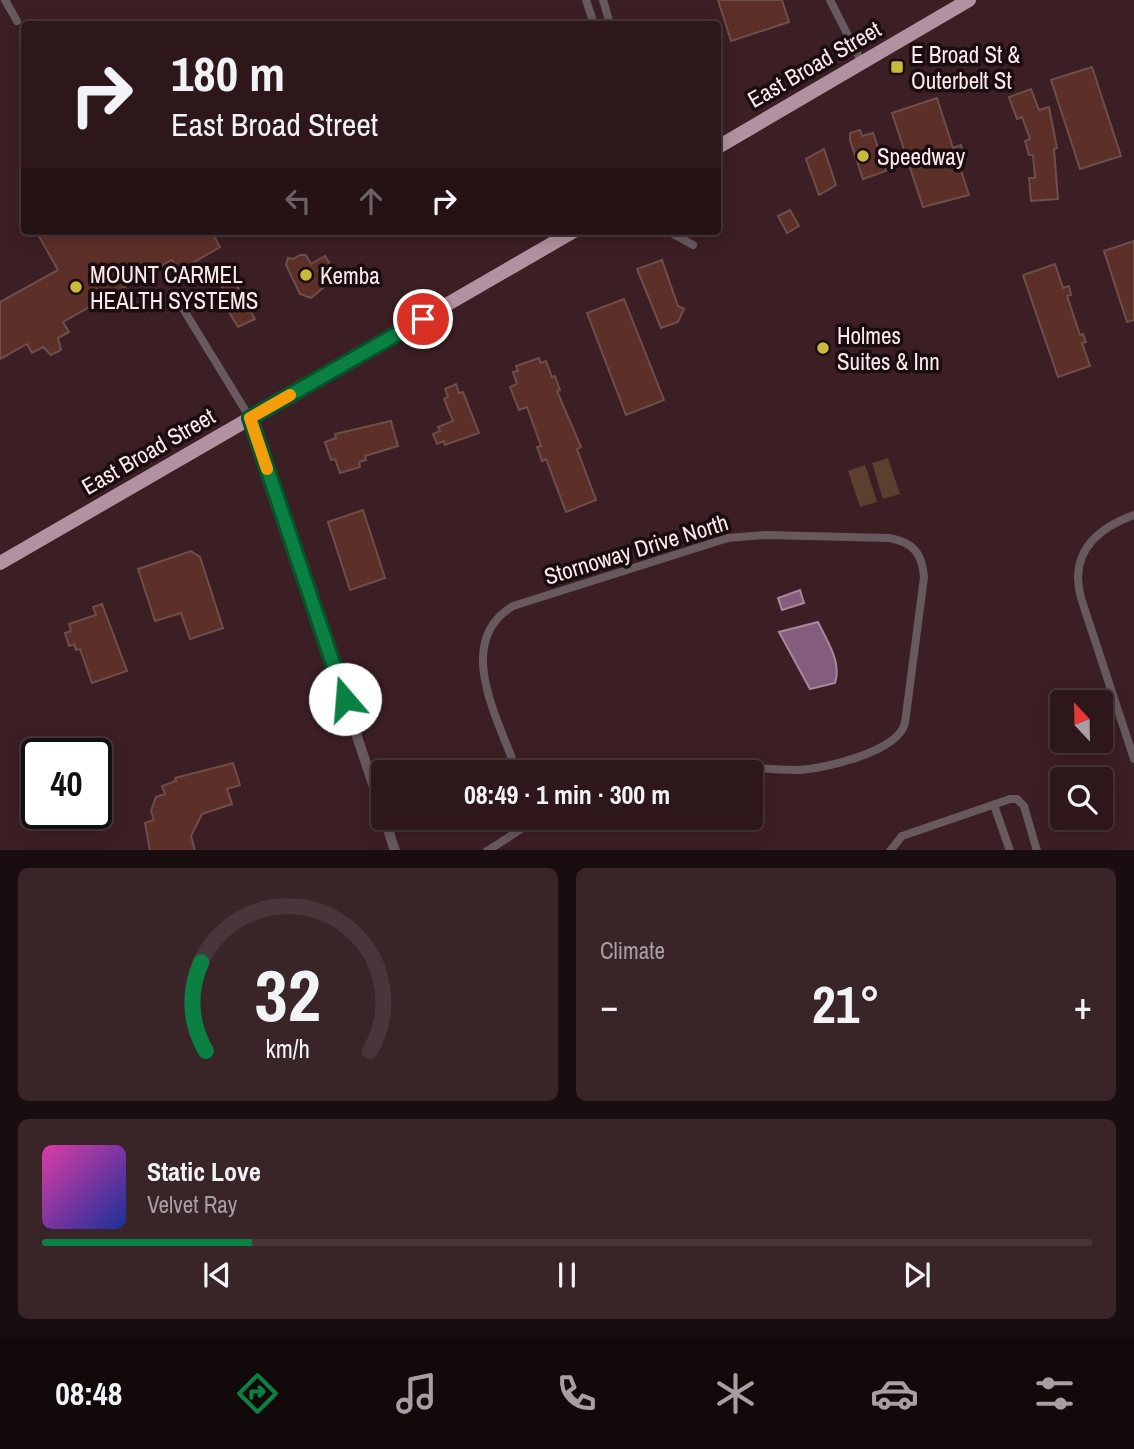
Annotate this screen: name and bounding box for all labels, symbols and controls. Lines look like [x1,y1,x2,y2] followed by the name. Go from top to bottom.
[742,13,886,115] street label: East Broad Street
[911,39,1020,96] place label: E Broad St & Outerbelt St
[171,40,285,106] text: 180 m
[56,49,147,140] icon: right
[889,59,905,75] marker: E Broad St & Outerbelt St
[171,103,378,146] text: East Broad Street
[877,141,966,172] place label: Speedway
[855,148,871,164] marker: Speedway
[279,182,317,220] icon: left
[352,182,390,220] icon: ahead
[425,182,463,220] icon: right
[90,259,258,316] place label: MOUNT CARMEL HEALTH SYSTEMS
[320,260,380,291] place label: Kemba
[298,267,314,283] marker: Kemba
[68,279,84,295] marker: MOUNT CARMEL HEALTH SYSTEMS
[393,289,453,349] pin
[404,300,442,338] icon: arrive
[837,320,940,377] place label: Holmes Suites & Inn
[815,340,831,356] marker: Holmes Suites & Inn
[76,400,220,502] street label: East Broad Street
[540,506,732,592] street label: Stornoway Drive North
[308,662,382,736] position arrow
[1050,690,1113,752] north arrow
[1050,690,1113,830] map controls
[21,738,112,829] speed limit sign: 40
[1050,767,1113,830] button: search
[464,777,670,812] text: 08:49 · 1 min · 300 m
[600,935,665,966] text: Climate
[255,946,321,1044] text: 32
[812,969,880,1039] text: 21°
[600,980,618,1031] text: −
[1074,980,1092,1031] text: +
[266,1031,310,1065] text: km/h
[147,1154,261,1189] text: Static Love
[147,1189,237,1220] text: Velvet Ray
[198,1256,236,1294] icon: previous
[548,1256,586,1294] icon: pause
[898,1256,936,1294] icon: next
[233,1369,282,1418] icon: directions
[392,1369,441,1418] icon: music
[552,1369,601,1418] icon: phone
[711,1369,760,1418] icon: climate
[870,1369,919,1418] icon: car
[1030,1369,1079,1418] icon: filters
[55,1372,122,1415] text: 08:48

